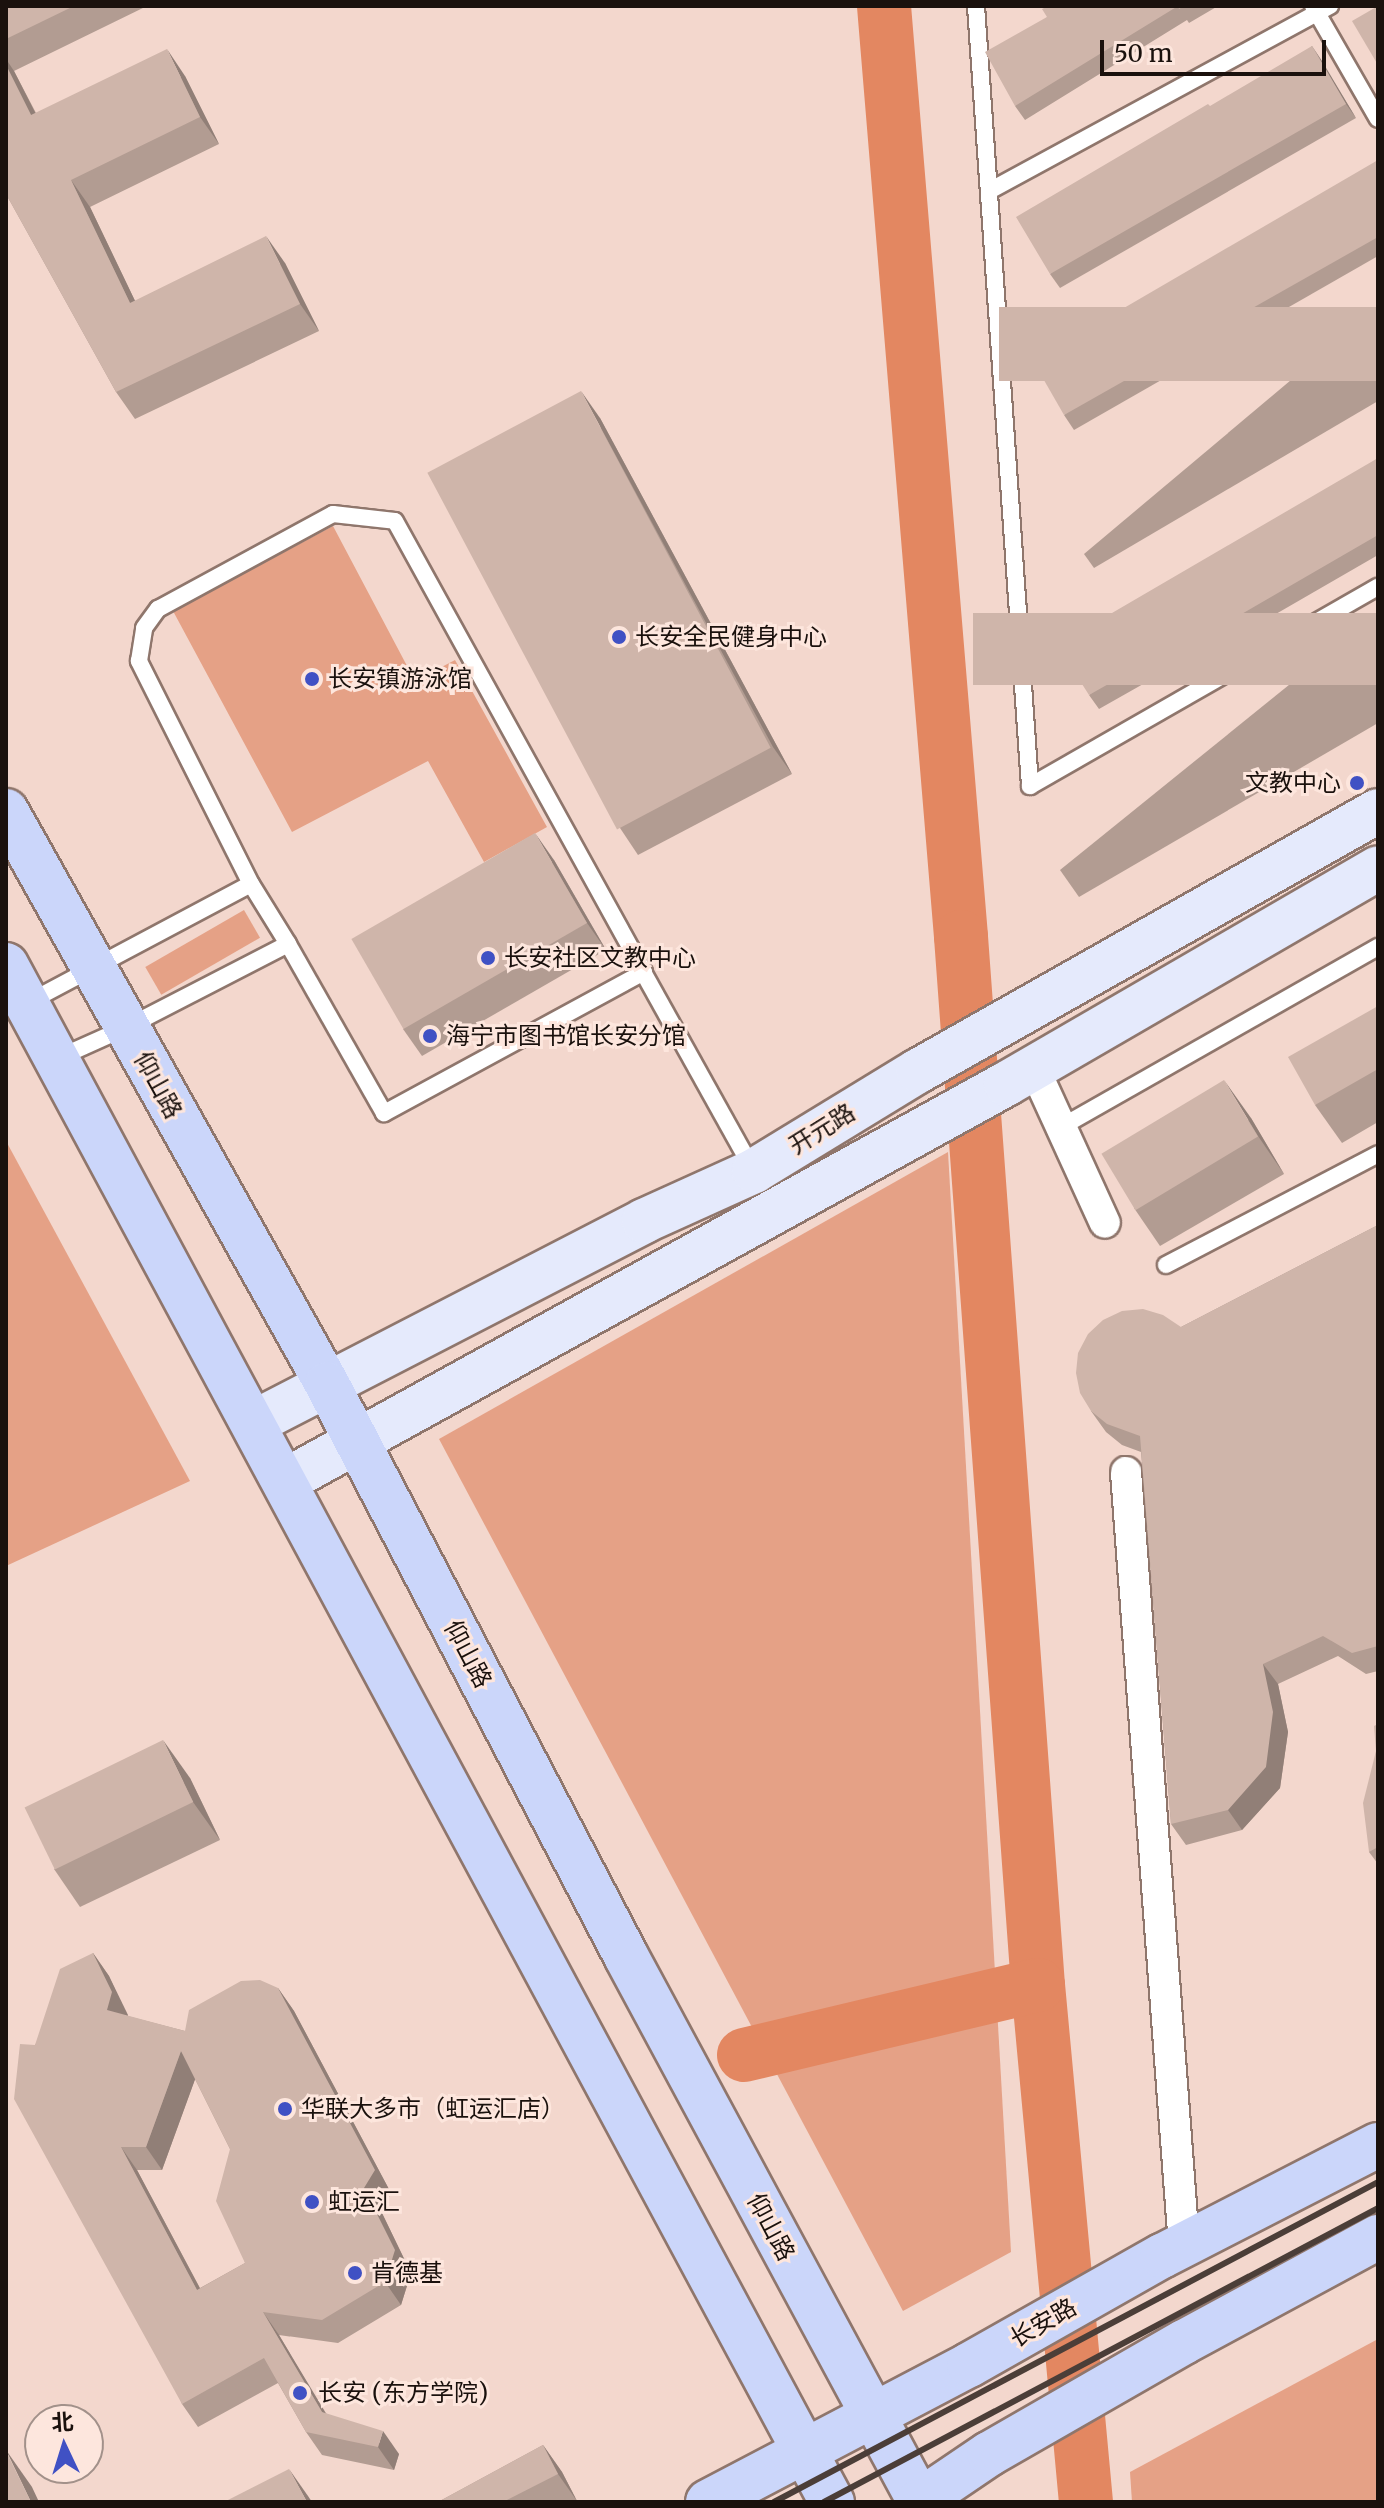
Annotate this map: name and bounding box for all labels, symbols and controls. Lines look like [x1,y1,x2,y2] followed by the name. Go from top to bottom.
[1104,24,1330,74] scale bar
[1114,38,1173,69] text: 50 m
[635,623,827,651] place label: 长安全民健身中心
[610,628,628,646] marker: 长安全民健身中心
[328,665,472,693] place label: 长安镇游泳馆
[303,670,321,688] marker: 长安镇游泳馆
[1245,769,1341,797] place label: 文教中心
[1348,774,1366,792] marker: 文教中心
[504,944,696,972] place label: 长安社区文教中心
[479,949,497,967] marker: 长安社区文教中心
[446,1022,686,1050] place label: 海宁市图书馆长安分馆
[421,1027,439,1045] marker: 海宁市图书馆长安分馆
[128,1047,188,1123] street label: 仰山路
[784,1098,860,1160] street label: 开元路
[438,1615,498,1693] street label: 仰山路
[301,2095,565,2123] place label: 华联大多市（虹运汇店）
[276,2100,294,2118] marker: 华联大多市（虹运汇店）
[328,2188,400,2216] place label: 虹运汇
[741,2188,801,2266] street label: 仰山路
[303,2193,321,2211] marker: 虹运汇
[371,2259,443,2287] place label: 肯德基
[346,2264,364,2282] marker: 肯德基
[1005,2293,1081,2353] street label: 长安路
[318,2379,488,2407] place label: 长安 (东方学院)
[289,2382,311,2404] marker: 长安 (东方学院)
[24,2404,104,2484] north arrow
[50,2407,74,2437] text: 北

